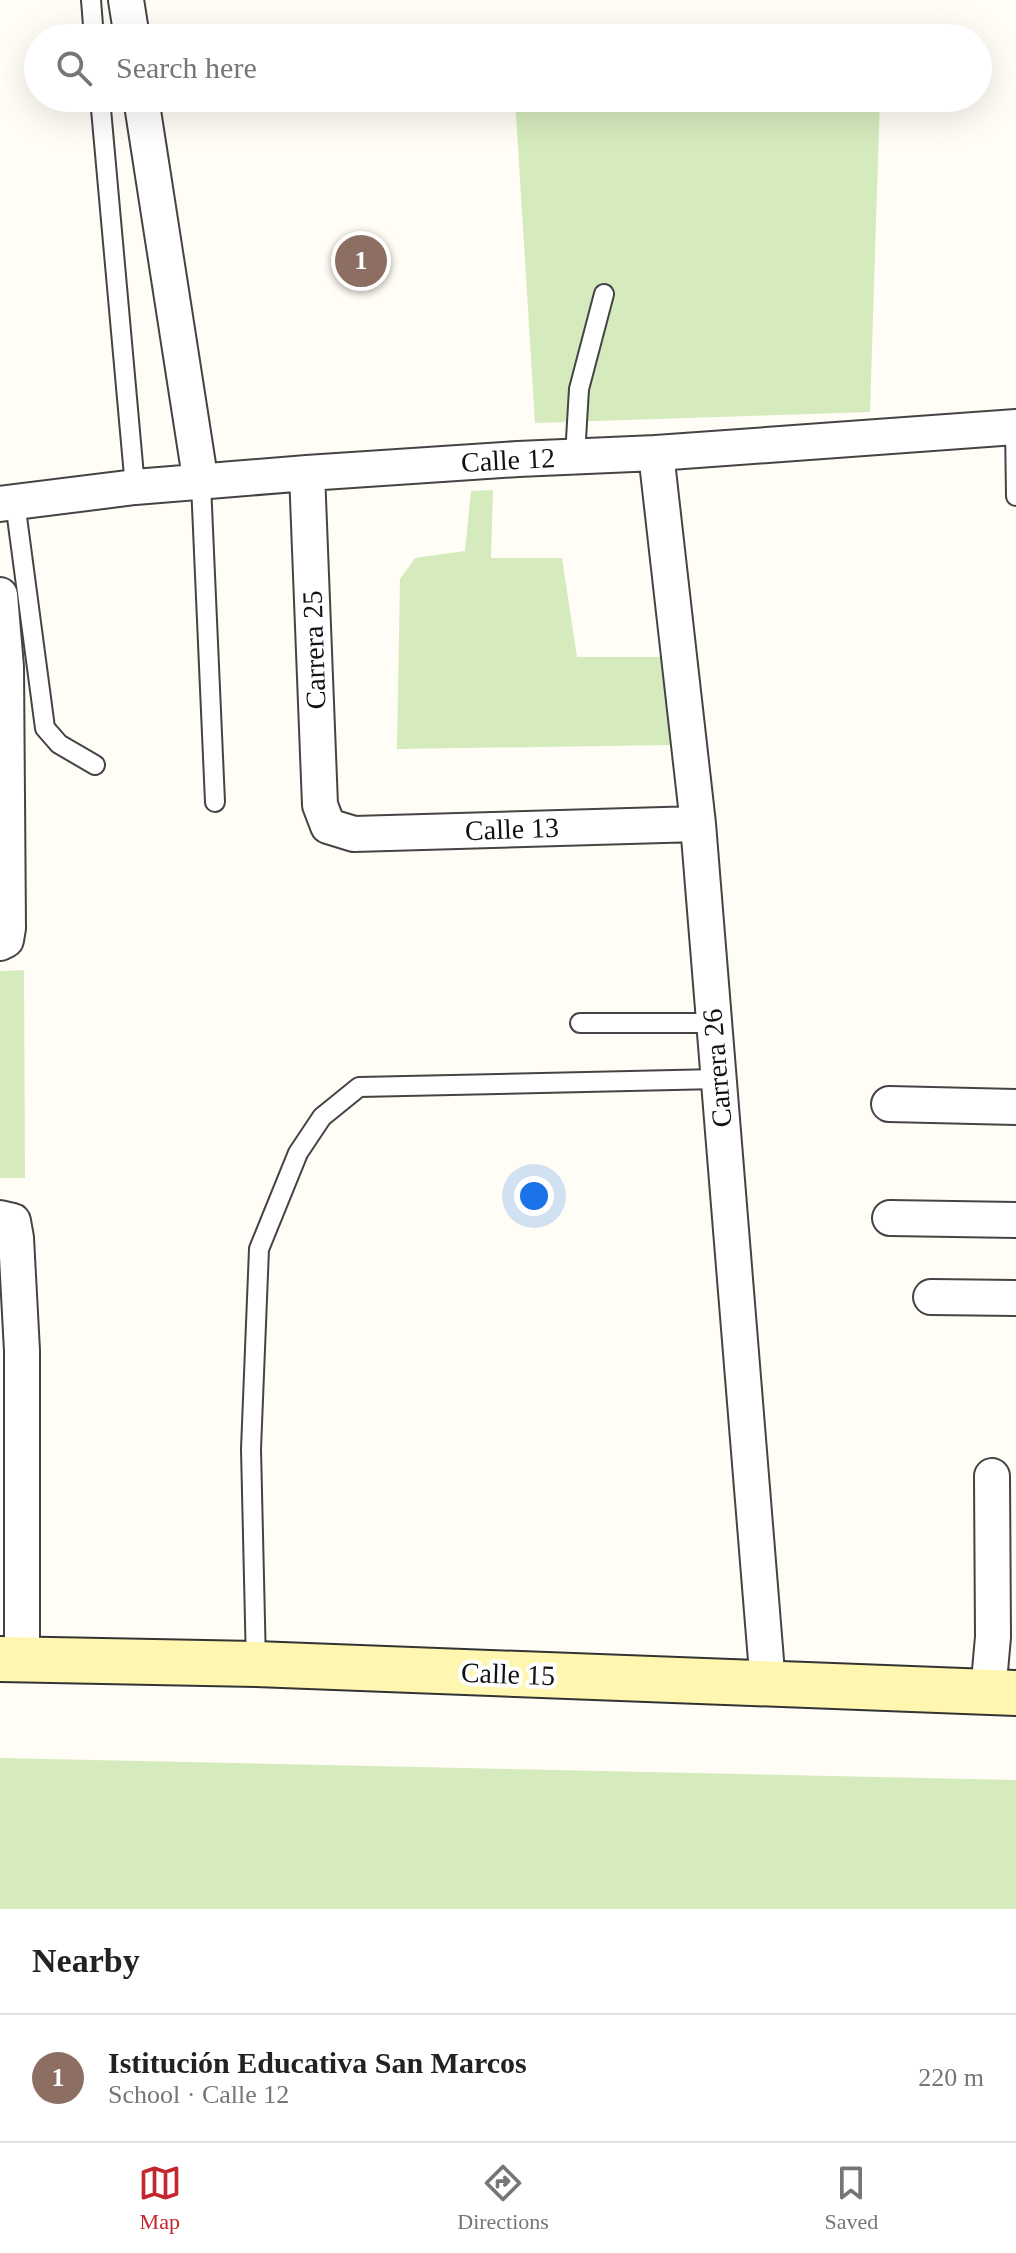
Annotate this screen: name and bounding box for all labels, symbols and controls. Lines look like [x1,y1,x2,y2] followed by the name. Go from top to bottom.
[24,24,992,112] search box
[52,46,96,90] icon: search
[116,51,257,84] text: Search here
[335,231,387,291] pin: 1
[460,442,556,478] street label: Calle 12
[296,590,332,710] street label: Carrera 25
[464,812,560,846] street label: Calle 13
[696,1007,738,1129] street label: Carrera 26
[514,1176,554,1216] your location
[460,1657,556,1691] street label: Calle 15
[32,1942,140,1979] text: Nearby
[108,2046,527,2079] text: Istitución Educativa San Marcos
[52,2063,65,2092] text: 1
[918,2063,984,2092] text: 220 m
[108,2080,289,2109] text: School · Calle 12
[138,2161,182,2235] tab: Map
[457,2161,549,2235] tab: Directions
[824,2161,878,2235] tab: Saved

